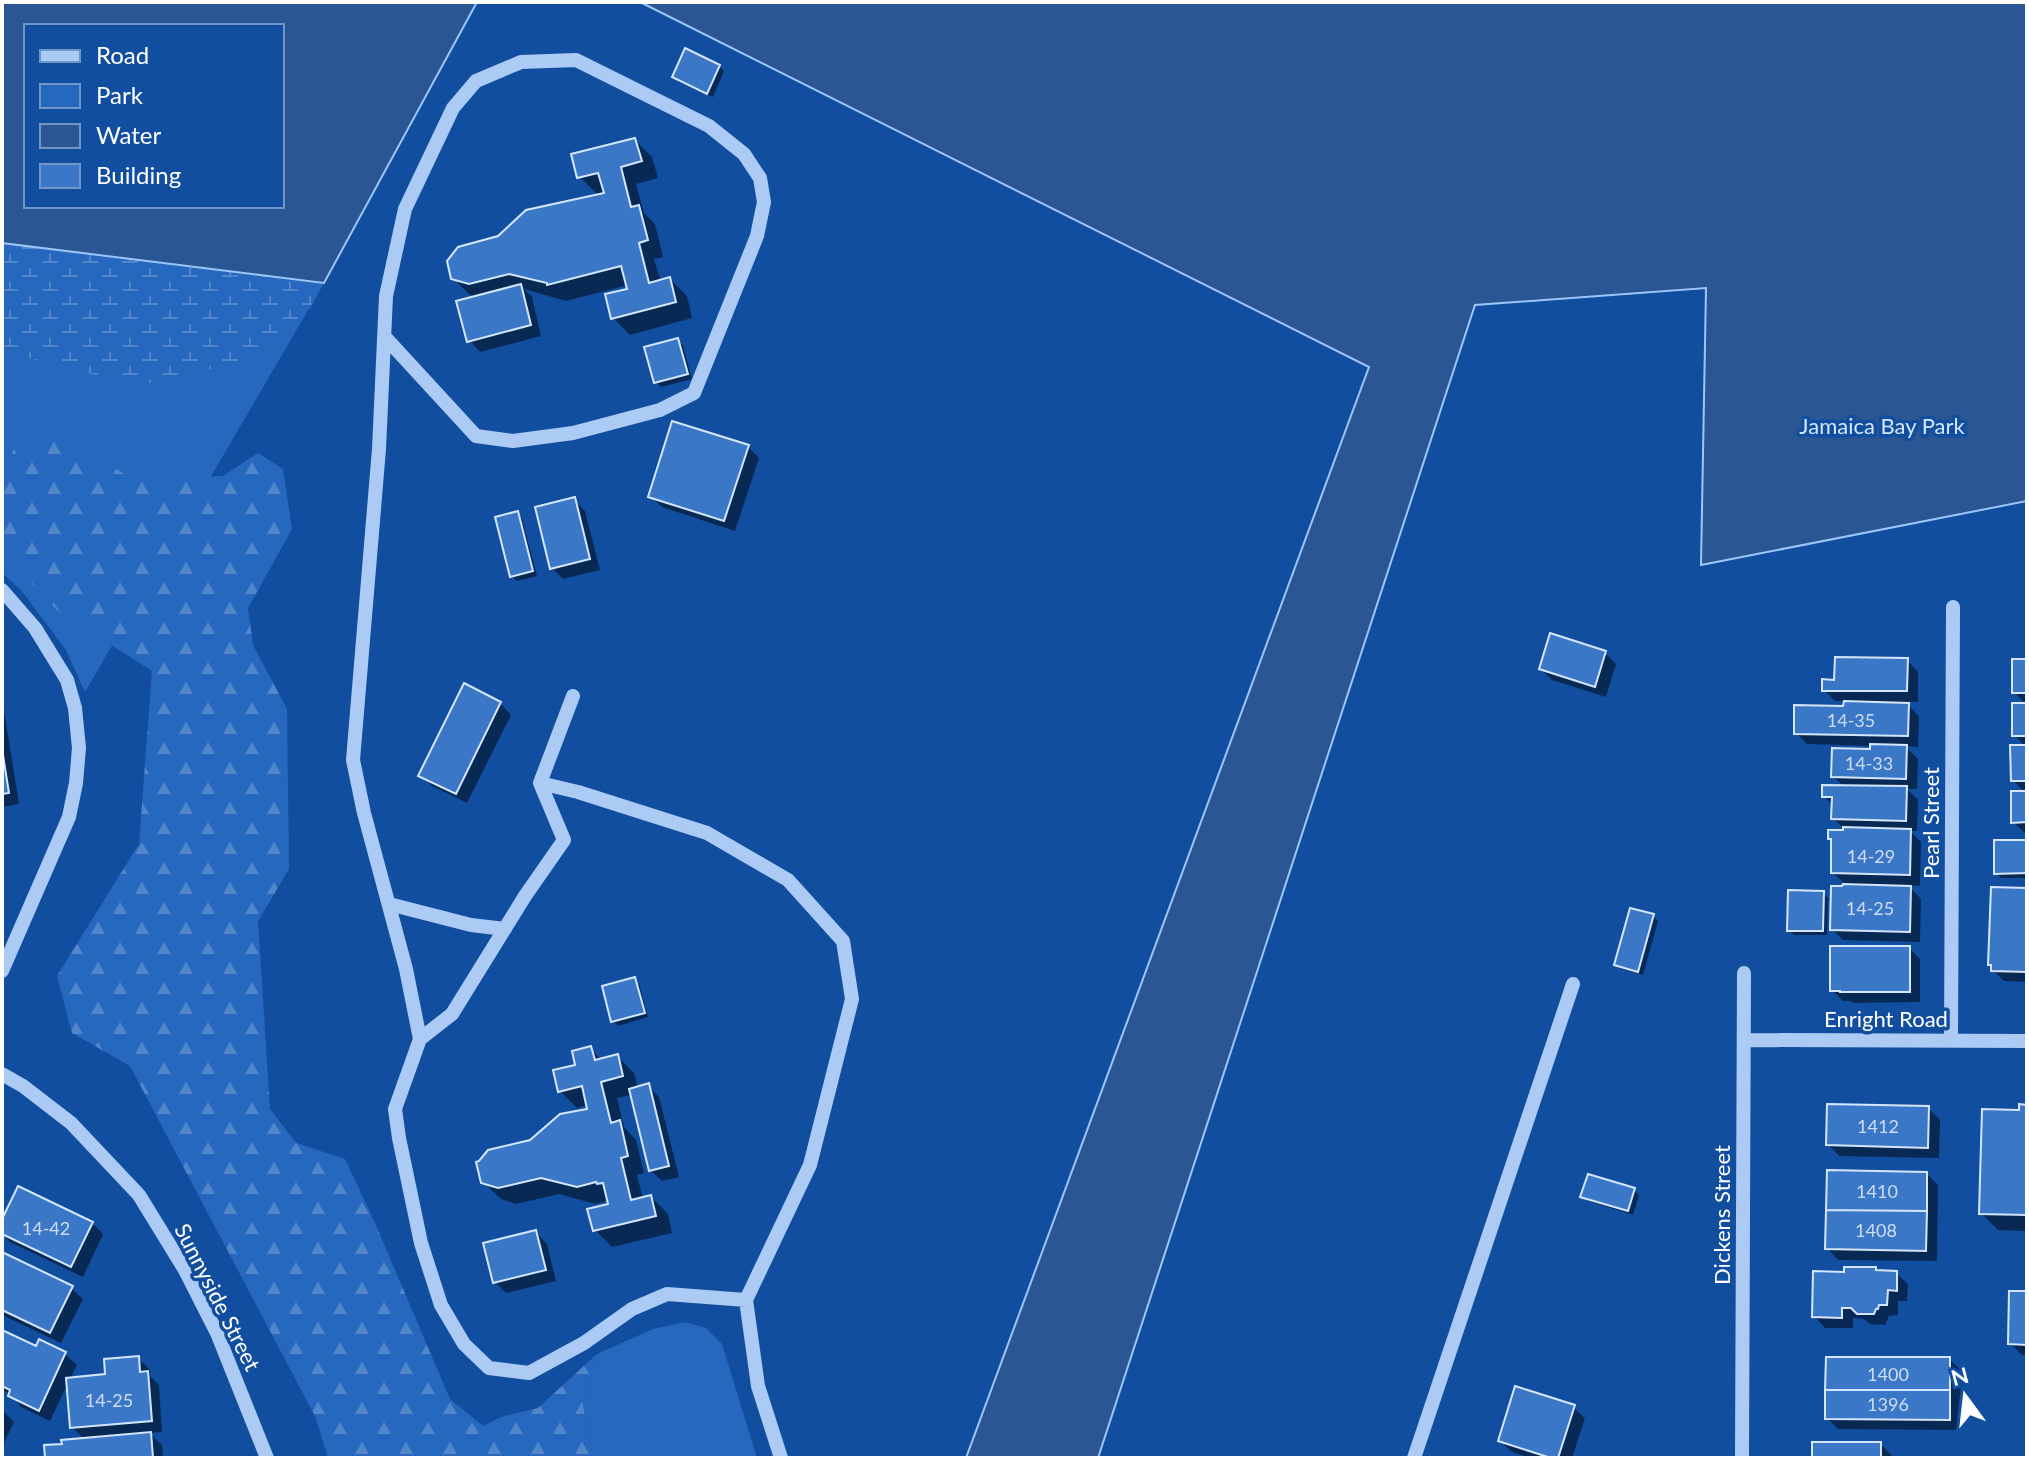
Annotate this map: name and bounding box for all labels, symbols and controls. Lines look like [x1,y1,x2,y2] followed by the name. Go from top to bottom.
[24,24,284,208] legend
[96,40,149,69] text: Road
[96,80,144,109] text: Park
[96,120,161,149] text: Water
[96,160,181,189] text: Building
[1799,412,1965,439] park label: Jamaica Bay Park
[1827,709,1875,731] house number: 14-35
[1845,752,1893,774] house number: 14-33
[1917,767,1944,879] street label: Pearl Street
[1847,845,1895,867] house number: 14-29
[1846,897,1894,919] house number: 14-25
[1824,1005,1948,1032] street label: Enright Road
[1857,1115,1899,1137] house number: 1412
[1708,1145,1735,1285] street label: Dickens Street
[1856,1180,1898,1202] house number: 1410
[22,1217,70,1239] house number: 14-42
[169,1219,267,1375] street label: Sunnyside Street
[1855,1219,1897,1241] house number: 1408
[1925,1356,2005,1436] north arrow
[1948,1361,1971,1391] text: N
[1867,1363,1909,1385] house number: 1400
[85,1389,133,1411] house number: 14-25
[1867,1393,1909,1415] house number: 1396

